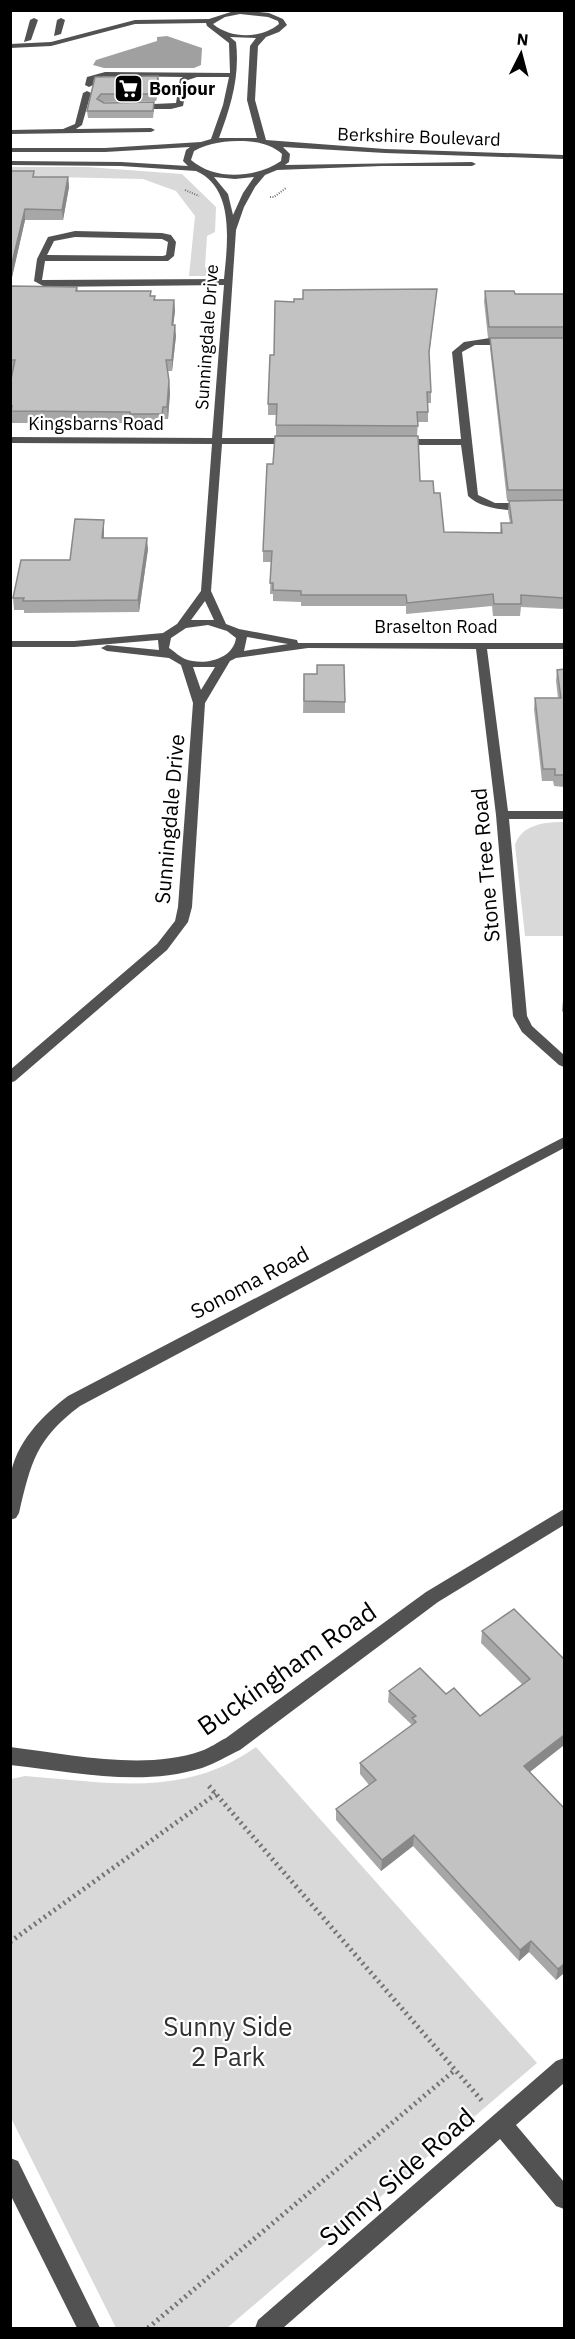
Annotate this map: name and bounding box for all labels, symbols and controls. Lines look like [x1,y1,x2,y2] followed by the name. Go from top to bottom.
[491,24,551,84] north arrow
[516,29,529,50] text: N
[112,73,144,105] supermarket icon: Bonjour
[149,77,215,100] place label: Bonjour
[337,122,501,151] street label: Berkshire Boulevard
[190,263,223,411] street label: Sunningdale Drive
[28,412,164,435] street label: Kingsbarns Road
[374,615,498,638] street label: Braselton Road
[148,733,190,905] street label: Sunningdale Drive
[464,787,506,943] street label: Stone Tree Road
[185,1239,314,1325] street label: Sonoma Road
[190,1594,383,1743] street label: Buckingham Road
[163,2009,293,2073] park label: Sunny Side 2 Park
[312,2099,481,2253] street label: Sunny Side Road

